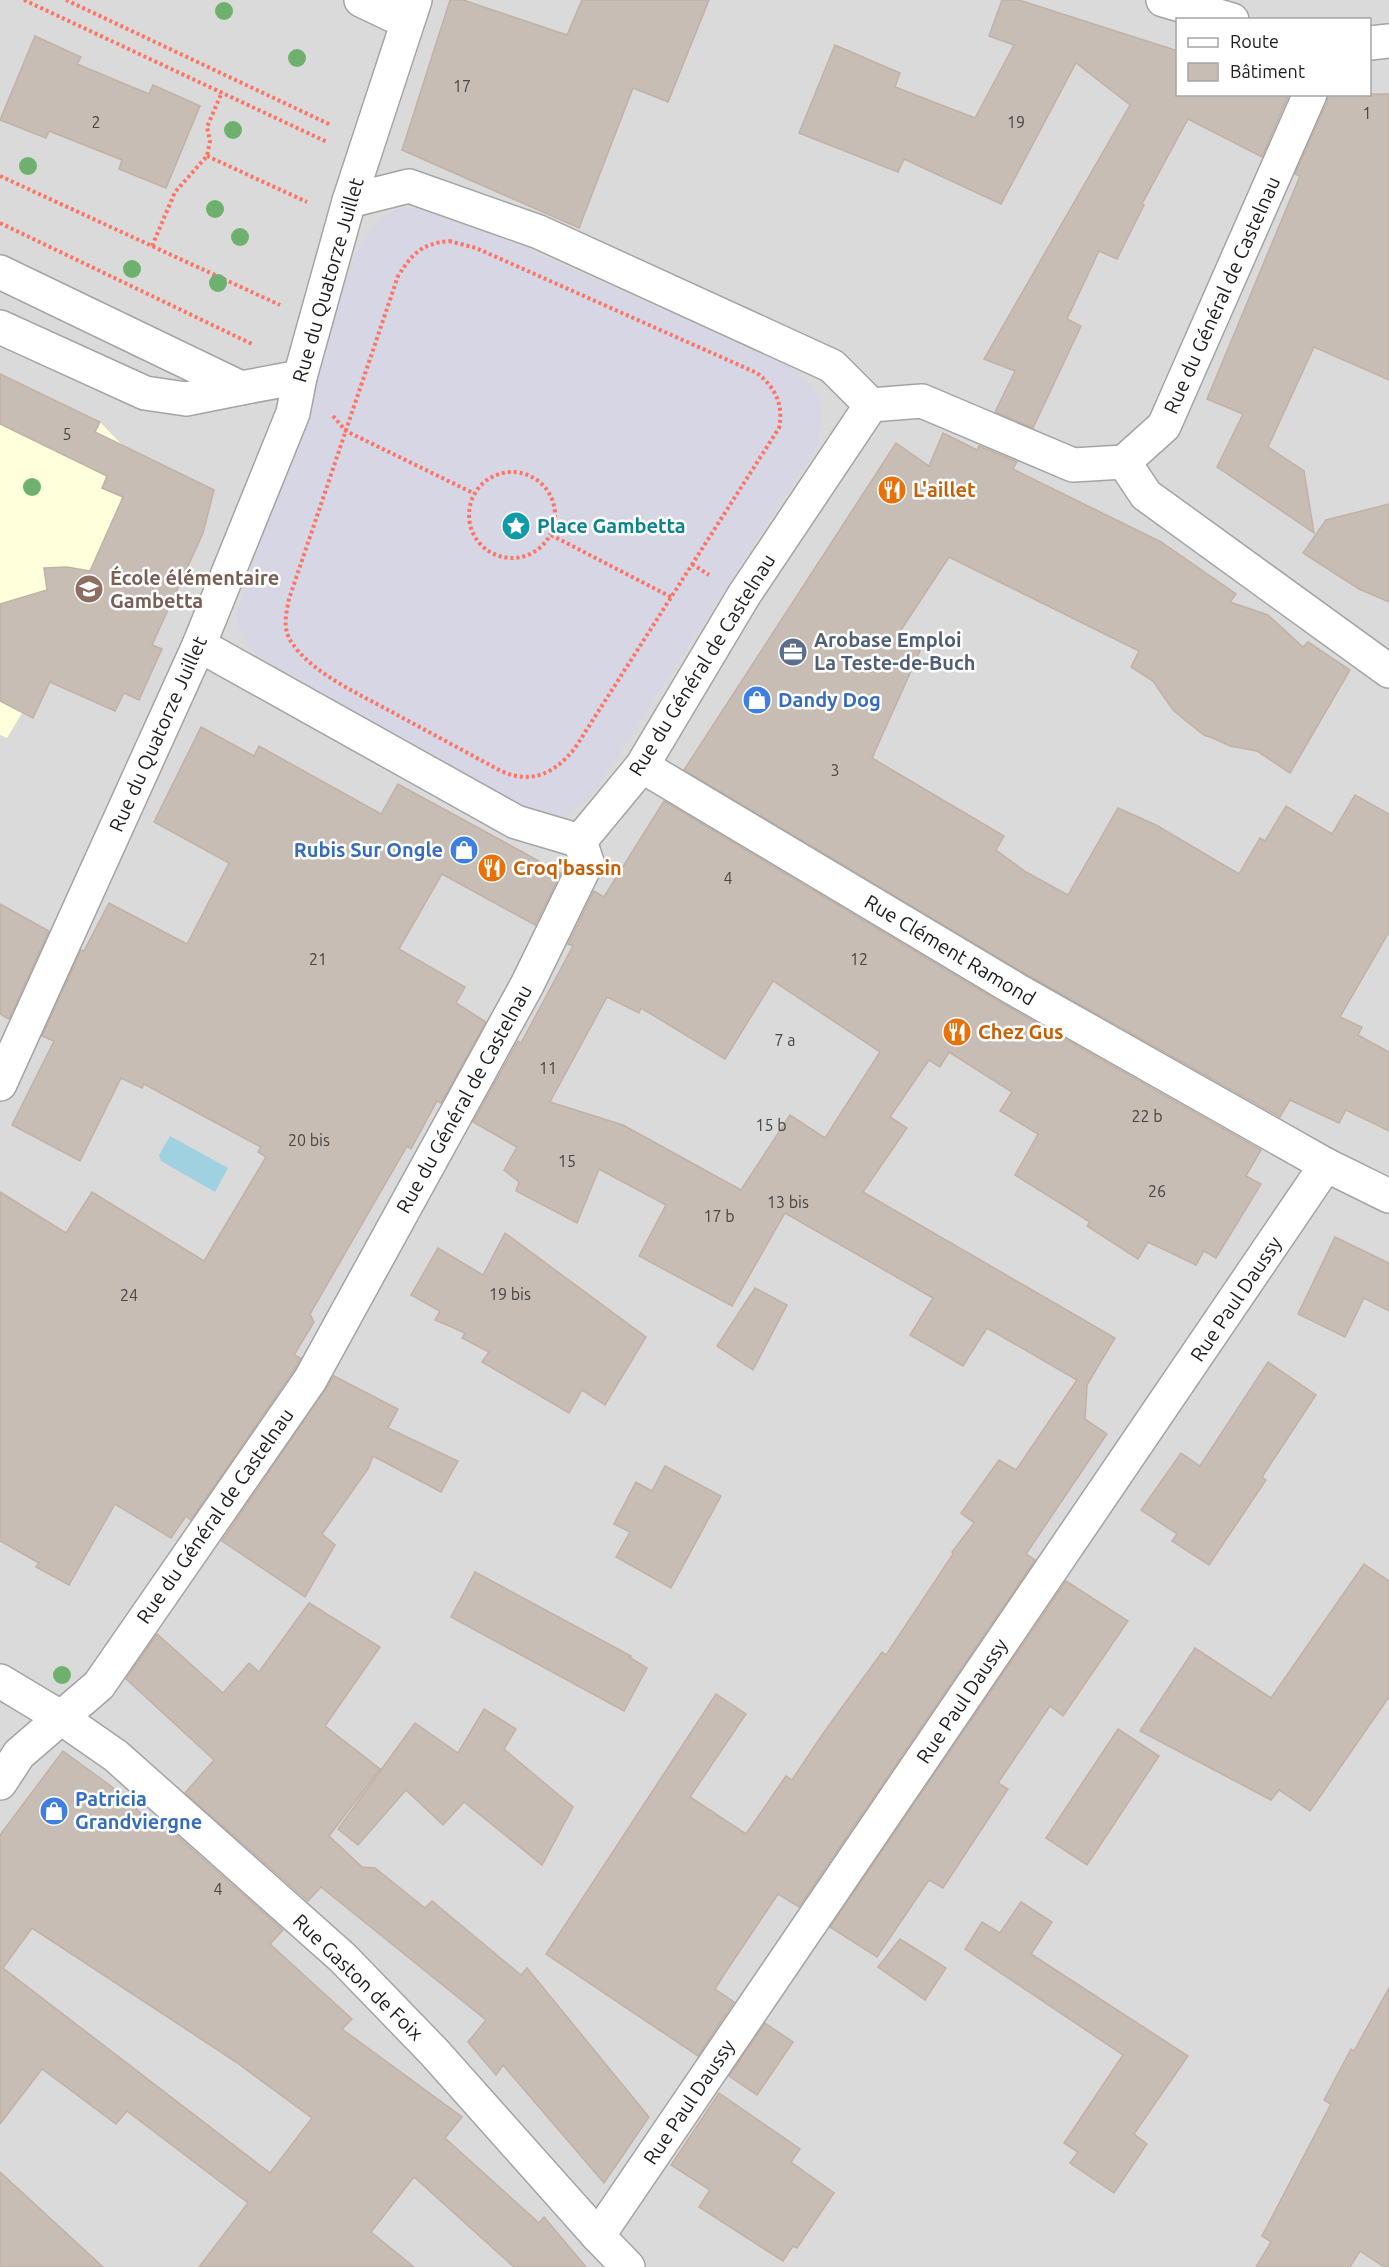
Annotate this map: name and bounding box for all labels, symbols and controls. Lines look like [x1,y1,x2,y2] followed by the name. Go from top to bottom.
[1176,18,1371,96] legend
[1230,31,1279,51] text: Route
[1230,61,1305,81] text: Bâtiment
[453,77,471,95] house number: 17
[1362,104,1372,122] house number: 1
[91,113,101,131] house number: 2
[1007,113,1025,131] house number: 19
[1159,173,1284,417] street label: Rue du Général de Castelnau
[287,175,368,385] street label: Rue du Quatorze Juillet
[62,425,72,443] house number: 5
[876,474,908,506] restaurant icon: L'aillet
[913,478,976,501] place label: L'aillet
[500,510,532,542] place icon: Place Gambetta
[537,514,686,537] place label: Place Gambetta
[624,549,780,780] street label: Rue du Général de Castelnau
[110,565,279,612] place label: École élémentaire Gambetta
[73,573,105,605] school or university icon: École élémentaire Gambetta
[814,628,975,674] place label: Arobase Emploi La Teste-de-Buch
[104,632,211,835] street label: Rue du Quatorze Juillet
[777,636,809,668] office icon: Arobase Emploi La Teste-de-Buch
[741,684,773,716] shop icon: Dandy Dog
[778,688,881,711] place label: Dandy Dog
[830,761,840,779] house number: 3
[448,834,480,866] shop icon: Rubis Sur Ongle
[294,838,443,861] place label: Rubis Sur Ongle
[476,852,508,884] restaurant icon: Croq'bassin
[513,856,622,879] place label: Croq'bassin
[723,869,733,887] house number: 4
[861,890,1040,1010] street label: Rue Clément Ramond
[309,950,327,968] house number: 21
[850,950,868,968] house number: 12
[391,981,536,1217] street label: Rue du Général de Castelnau
[941,1016,973,1048] restaurant icon: Chez Gus
[978,1020,1064,1043] place label: Chez Gus
[775,1031,795,1049] house number: 7 a
[539,1059,557,1077] house number: 11
[1131,1107,1163,1125] house number: 22 b
[755,1116,787,1134] house number: 15 b
[288,1131,330,1149] house number: 20 bis
[558,1152,576,1170] house number: 15
[1148,1182,1166,1200] house number: 26
[767,1193,809,1211] house number: 13 bis
[703,1207,735,1225] house number: 17 b
[1185,1232,1286,1366] street label: Rue Paul Daussy
[489,1285,531,1303] house number: 19 bis
[120,1286,138,1304] house number: 24
[131,1404,298,1628] street label: Rue du Général de Castelnau
[911,1634,1012,1768] street label: Rue Paul Daussy
[75,1787,202,1833] place label: Patricia Grandviergne
[38,1795,70,1827] shop icon: Patricia Grandviergne
[213,1880,223,1898] house number: 4
[289,1909,428,2045] street label: Rue Gaston de Foix
[638,2035,739,2169] street label: Rue Paul Daussy

